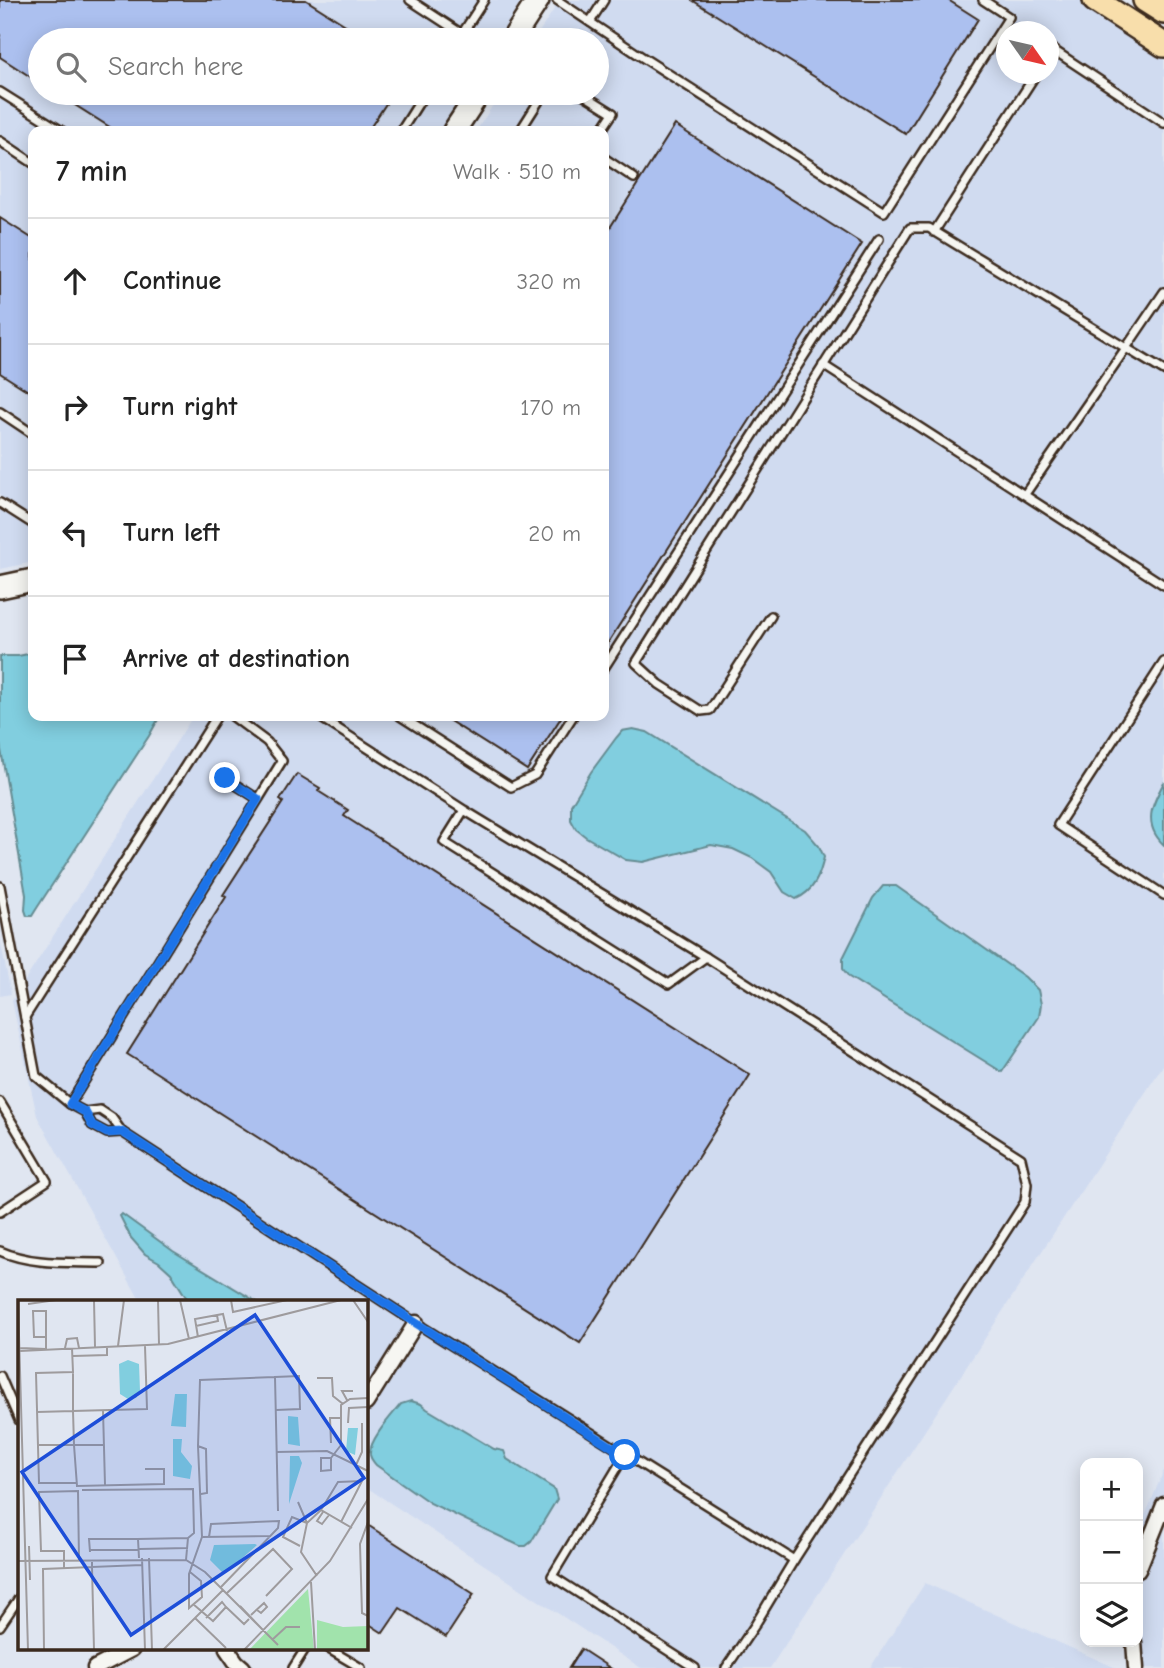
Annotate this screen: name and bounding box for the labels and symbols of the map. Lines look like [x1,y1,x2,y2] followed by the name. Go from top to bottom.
[996,21,1059,84] north arrow
[209,762,240,793] route end
[18,1300,368,1650] inset map
[609,1439,640,1470] route start

